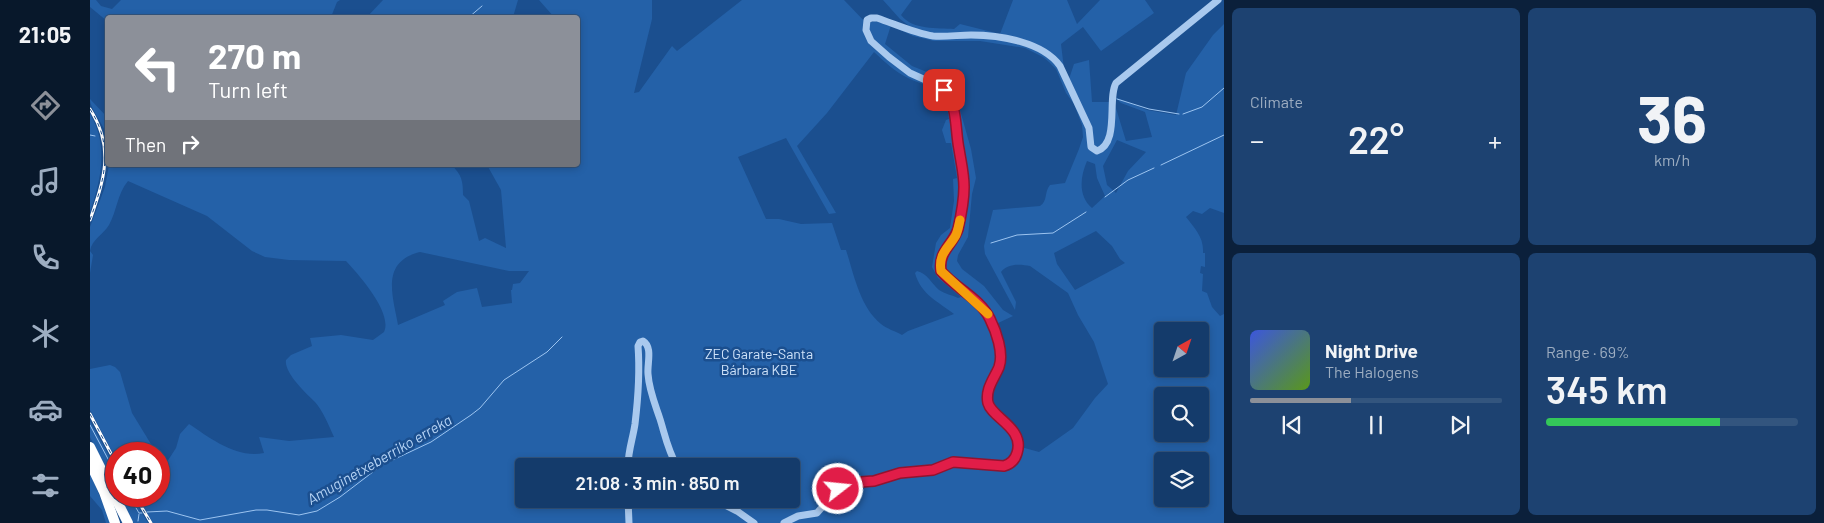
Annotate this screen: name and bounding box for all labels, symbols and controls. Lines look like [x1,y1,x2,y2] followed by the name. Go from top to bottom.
[19,21,71,47] text: 21:05
[208,34,301,76] text: 270 m
[125,35,190,100] icon: left
[923,69,965,111] pin
[208,76,288,102] text: Turn left
[930,76,958,104] icon: arrive
[1637,78,1707,156] text: 36
[28,88,63,123] icon: directions
[1250,92,1303,111] text: Climate
[1348,116,1404,162] text: 22°
[1250,123,1264,157] text: −
[1488,123,1502,157] text: +
[176,130,204,158] icon: right
[125,133,166,156] text: Then
[1654,150,1690,169] text: km/h
[28,164,63,199] icon: music
[28,240,63,275] icon: phone
[28,316,63,351] icon: climate
[1154,322,1209,378] north arrow
[1154,322,1209,507] map controls
[1325,339,1418,362] text: Night Drive
[1546,342,1630,361] text: Range · 69%
[705,345,813,378] park label: ZEC Garate-Santa Bárbara KBE
[1325,362,1419,381] text: The Halogens
[1546,366,1668,412] text: 345 km
[1154,387,1209,442] button: search
[28,392,63,427] icon: car
[303,410,455,508] water label: Amuginetxeberriko erreka
[1278,411,1306,439] icon: previous
[1362,411,1390,439] icon: pause
[1446,411,1474,439] icon: next
[105,442,170,507] speed limit sign: 40
[1154,452,1209,507] button: layers
[811,462,863,514] position arrow
[28,468,63,503] icon: filters
[576,471,739,494] text: 21:08 · 3 min · 850 m

